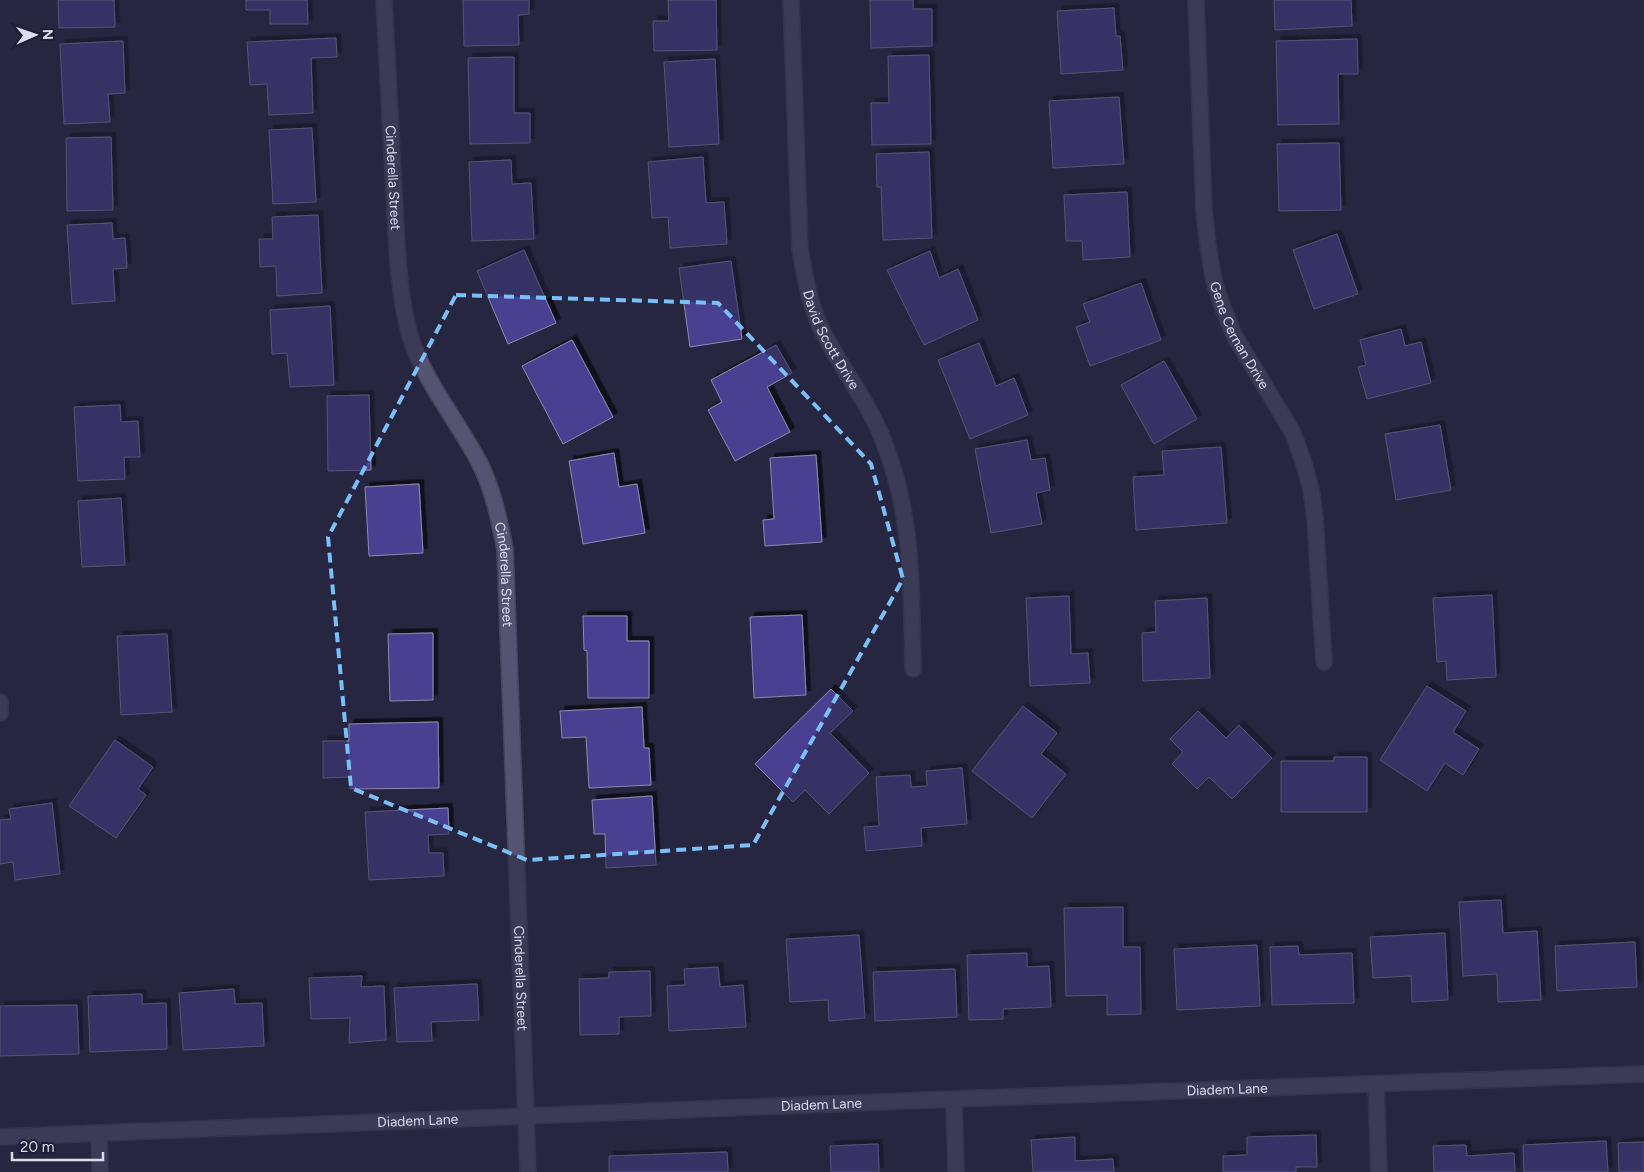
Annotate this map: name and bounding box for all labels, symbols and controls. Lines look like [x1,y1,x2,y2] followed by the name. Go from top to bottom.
[10,10,60,60] north arrow
[39,29,56,40] text: N
[382,125,404,231] street label: Cinderella Street
[1206,279,1273,393] street label: Gene Cernan Drive
[799,288,863,393] street label: David Scott Drive
[491,521,516,627] street label: Cinderella Street
[510,925,531,1031] street label: Cinderella Street
[1186,1080,1268,1100] street label: Diadem Lane
[780,1095,863,1115] street label: Diadem Lane
[377,1111,459,1131] street label: Diadem Lane
[12,1130,104,1162] scale bar
[20,1138,54,1156] text: 20 m

